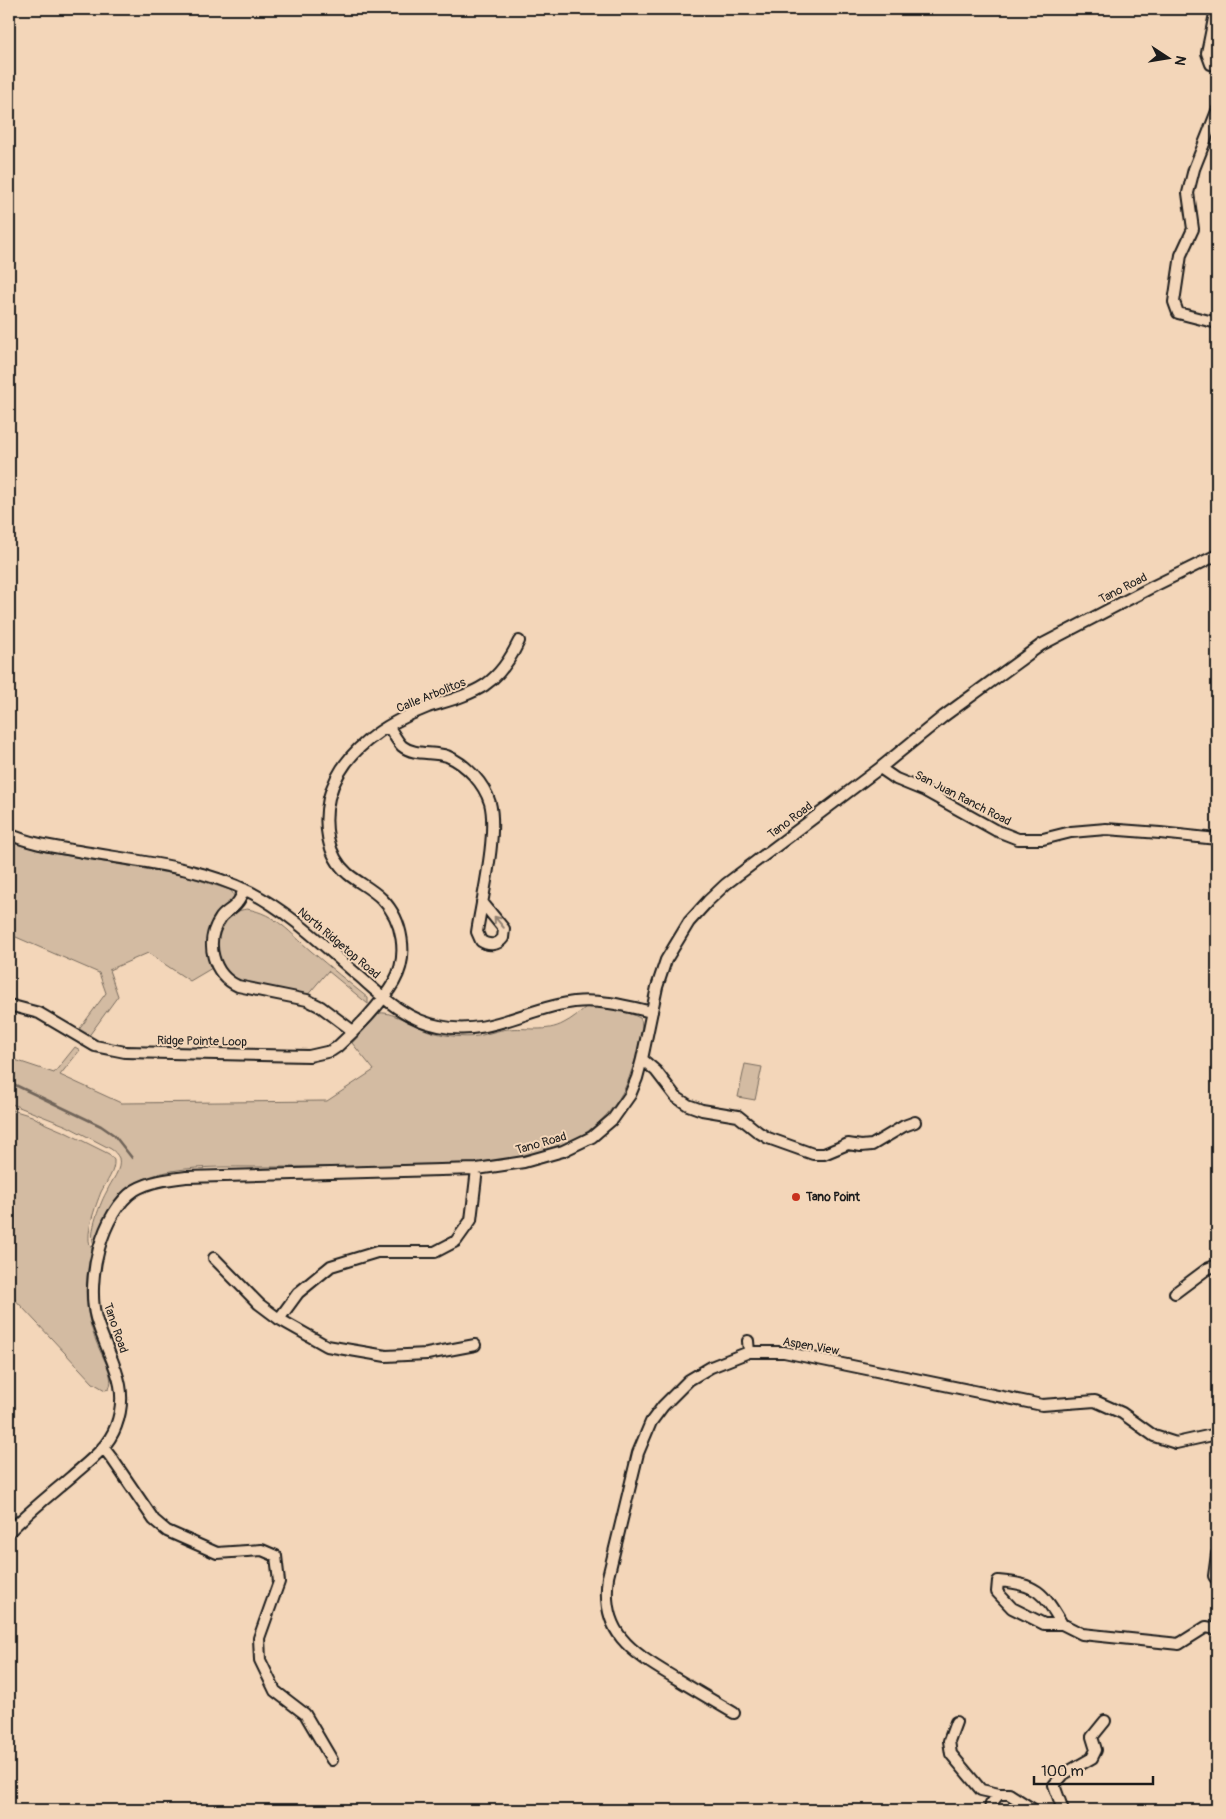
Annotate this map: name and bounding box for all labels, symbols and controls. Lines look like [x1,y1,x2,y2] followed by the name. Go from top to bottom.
[1144,32,1194,82] north arrow
[1171,54,1190,67] text: N
[1097,570,1150,607] street label: Tano Road
[394,675,469,716] street label: Calle Arbolitos
[912,768,1014,829] street label: San Juan Ranch Road
[765,799,816,842] street label: Tano Road
[294,904,383,982] street label: North Ridgetop Road
[493,916,504,929] one-way arrow
[157,1033,247,1050] street label: Ridge Pointe Loop
[514,1129,568,1158] street label: Tano Road
[805,1190,861,1205] place label: Tano Point
[790,1191,802,1203] marker: Tano Point
[100,1301,131,1355] street label: Tano Road
[781,1334,840,1359] street label: Aspen View
[1034,1754,1152,1786] scale bar
[1041,1762,1084,1781] text: 100 m

